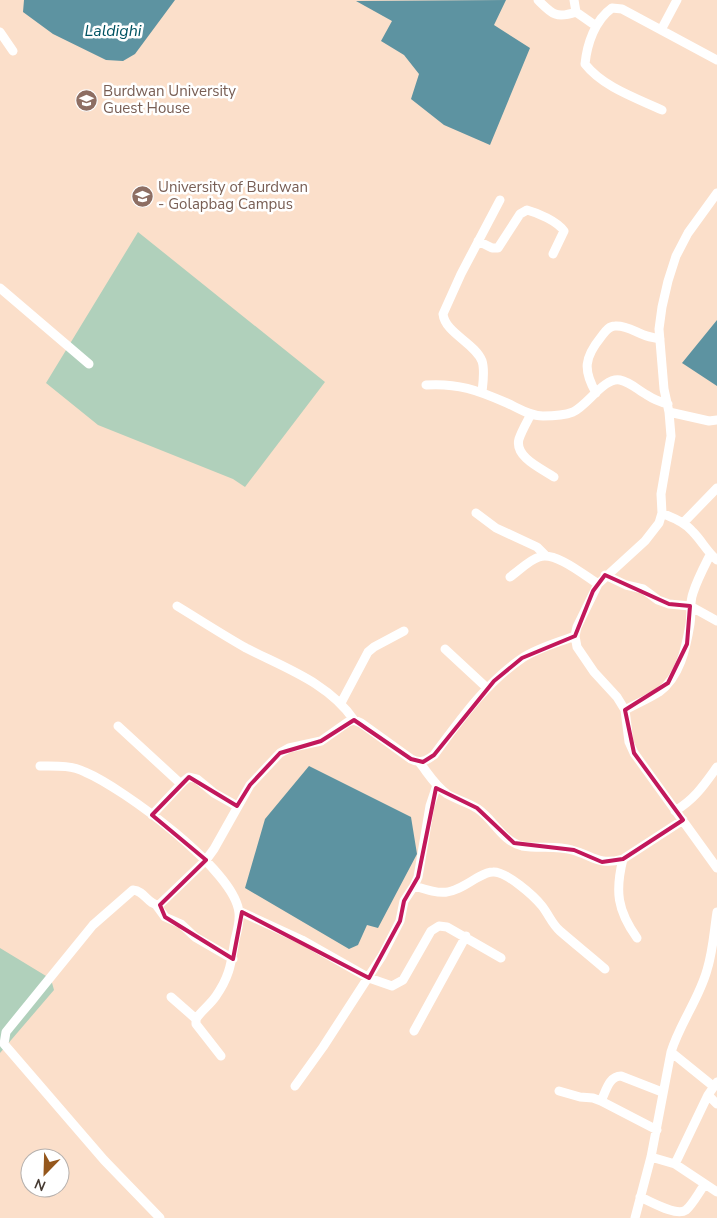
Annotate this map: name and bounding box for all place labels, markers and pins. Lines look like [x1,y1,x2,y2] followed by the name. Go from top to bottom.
[103,81,236,118] place label: Burdwan University Guest House
[75,88,99,112] school or university icon: Burdwan University Guest House
[158,177,308,214] place label: University of Burdwan - Golapbag Campus
[130,184,154,208] school or university icon: University of Burdwan - Golapbag Campus

